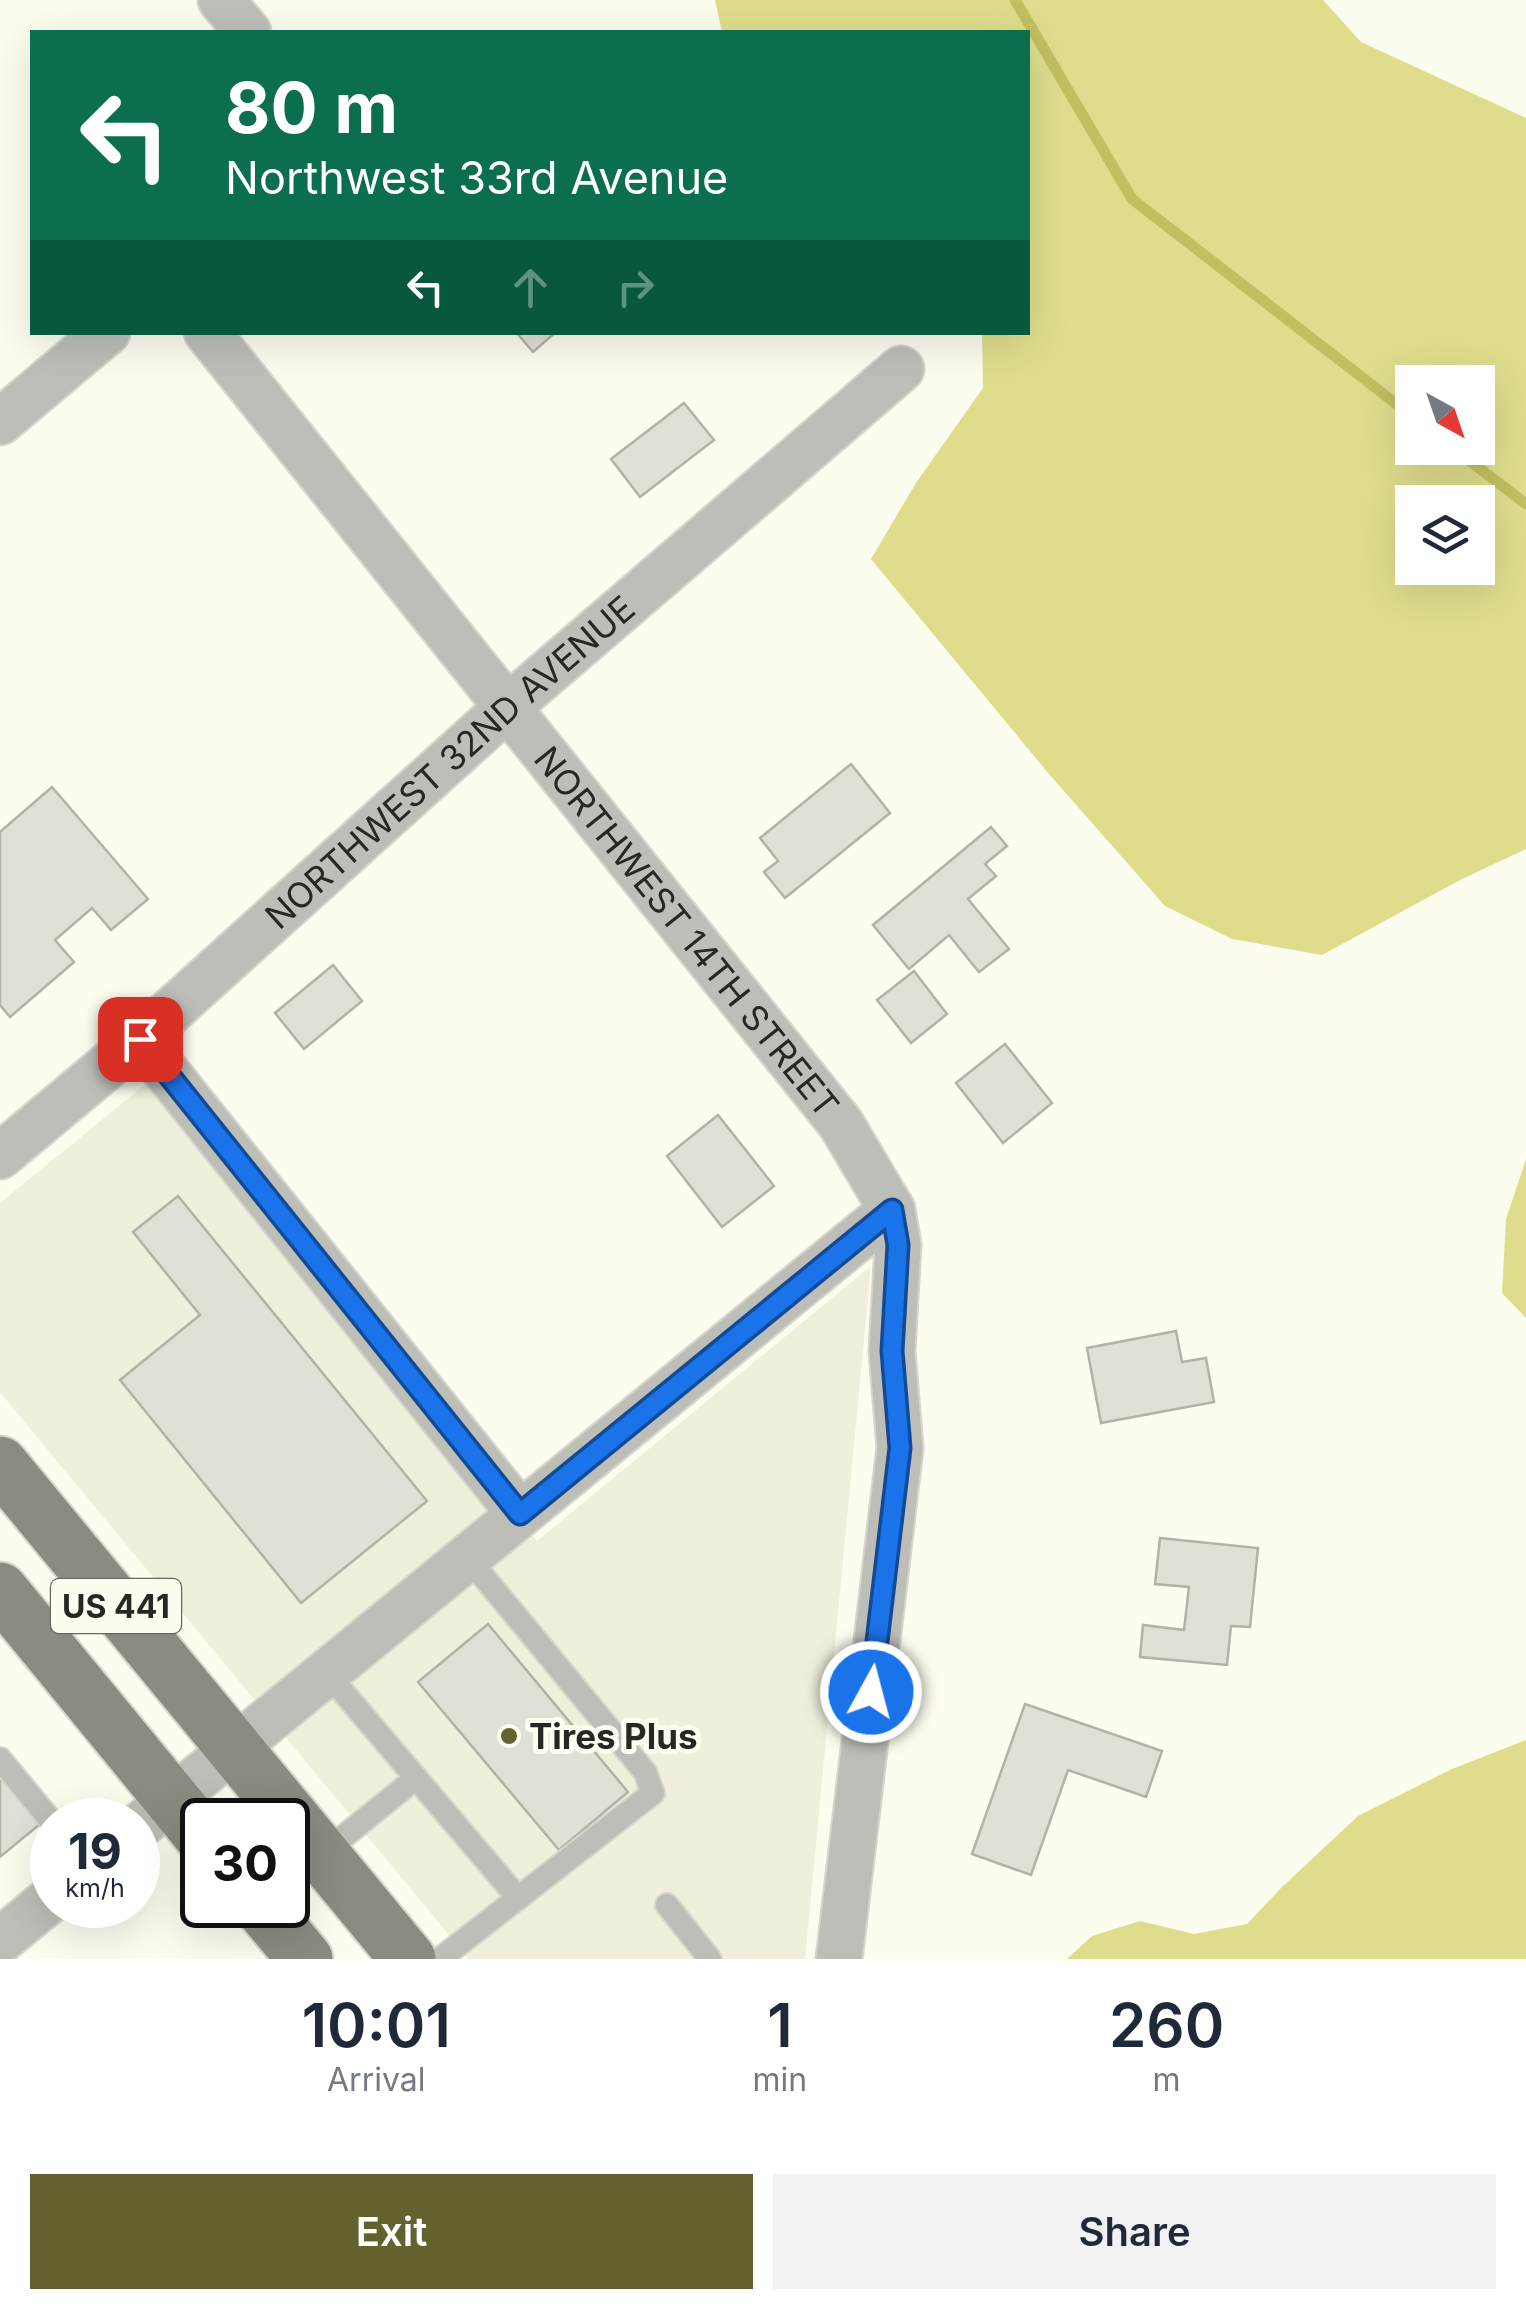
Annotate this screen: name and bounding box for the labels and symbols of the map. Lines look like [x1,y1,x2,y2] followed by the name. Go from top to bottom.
[1395,365,1495,465] north arrow
[256,587,643,937] street label: NORTHWEST 32ND AVENUE
[526,738,848,1125] street label: NORTHWEST 14TH STREET
[98,997,183,1082] pin
[51,1579,181,1633] road number: US 441
[819,1640,923,1744] position arrow
[529,1715,698,1757] place label: Tires Plus
[498,1725,520,1747] marker: Tires Plus
[180,1798,310,1928] speed limit sign: 30

